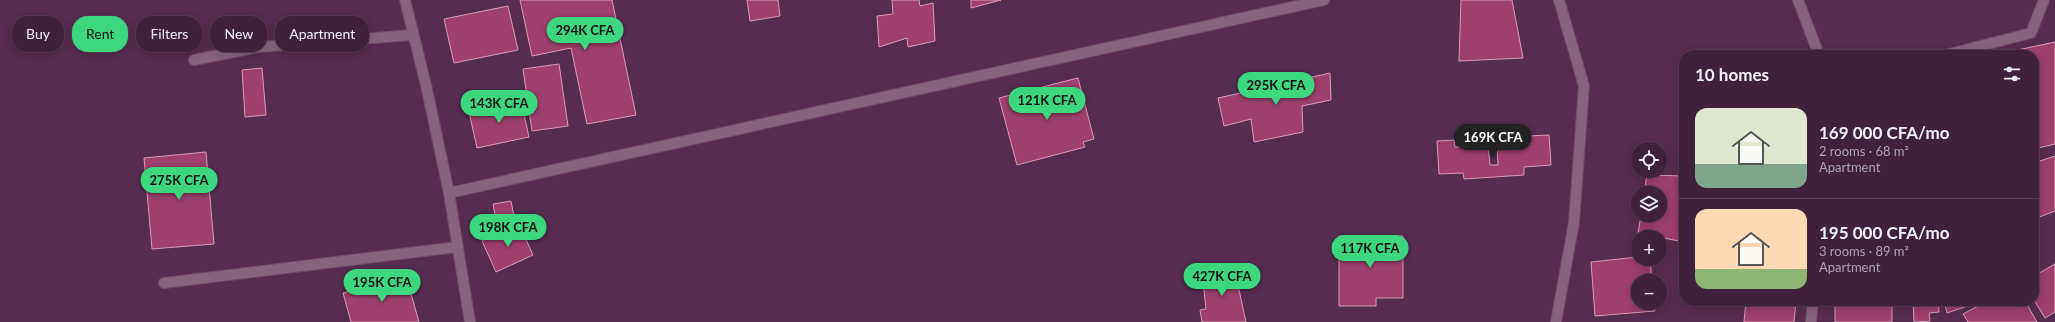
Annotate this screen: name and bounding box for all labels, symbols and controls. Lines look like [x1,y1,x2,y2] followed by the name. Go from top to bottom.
[12,16,64,52] chip: Buy
[72,16,128,52] chip: Rent
[136,16,202,52] chip: Filters
[210,16,267,52] chip: New
[275,16,369,52] chip: Apartment
[544,17,626,51] pin: 294K CFA
[556,22,614,38] text: 294K CFA
[2001,63,2023,85] icon: filters
[1695,64,1769,85] text: 10 homes
[1235,72,1317,106] pin: 295K CFA
[1247,77,1305,93] text: 295K CFA
[1006,87,1088,121] pin: 121K CFA
[458,90,540,124] pin: 143K CFA
[1018,92,1076,108] text: 121K CFA
[470,95,528,111] text: 143K CFA
[1819,122,1950,143] text: 169 000 CFA/mo
[1452,124,1534,158] pin: 169K CFA
[1727,124,1775,172] icon: home
[1464,129,1522,145] text: 169K CFA
[1631,142,1667,310] map controls
[1631,142,1667,178] button: locate
[1819,143,1909,159] text: 2 rooms · 68 m²
[1819,159,1880,175] text: Apartment
[138,167,220,201] pin: 275K CFA
[150,172,208,188] text: 275K CFA
[1631,186,1667,222] button: layers
[467,214,549,248] pin: 198K CFA
[479,219,537,235] text: 198K CFA
[1819,222,1950,243] text: 195 000 CFA/mo
[1727,225,1775,273] icon: home
[1631,230,1667,266] button: +
[1329,235,1411,269] pin: 117K CFA
[1341,240,1399,256] text: 117K CFA
[1819,243,1909,259] text: 3 rooms · 89 m²
[1819,259,1880,275] text: Apartment
[1181,263,1263,297] pin: 427K CFA
[1193,268,1251,284] text: 427K CFA
[341,269,423,303] pin: 195K CFA
[353,274,411,290] text: 195K CFA
[1631,274,1667,310] button: −

